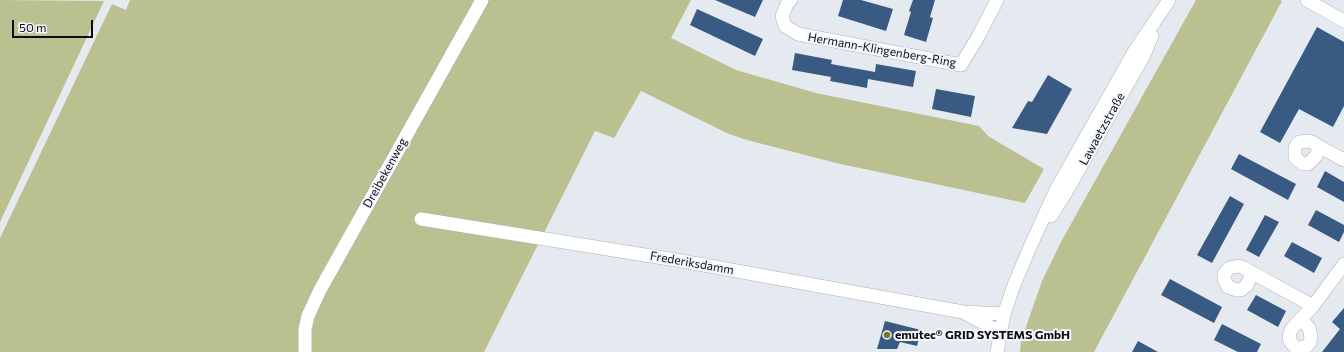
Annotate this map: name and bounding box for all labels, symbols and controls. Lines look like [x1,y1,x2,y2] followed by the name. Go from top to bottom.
[14,12,95,38] scale bar
[19,20,47,34] text: 50 m
[807,30,957,70] street label: Hermann-Klingenberg-Ring
[1076,90,1128,168] street label: Lawaetzstraße
[360,135,410,211] street label: Dreibekenweg
[649,249,735,277] street label: Frederiksdamm
[895,328,1070,342] place label: emutec® GRID SYSTEMS GmbH
[882,330,892,340] marker: emutec® GRID SYSTEMS GmbH

